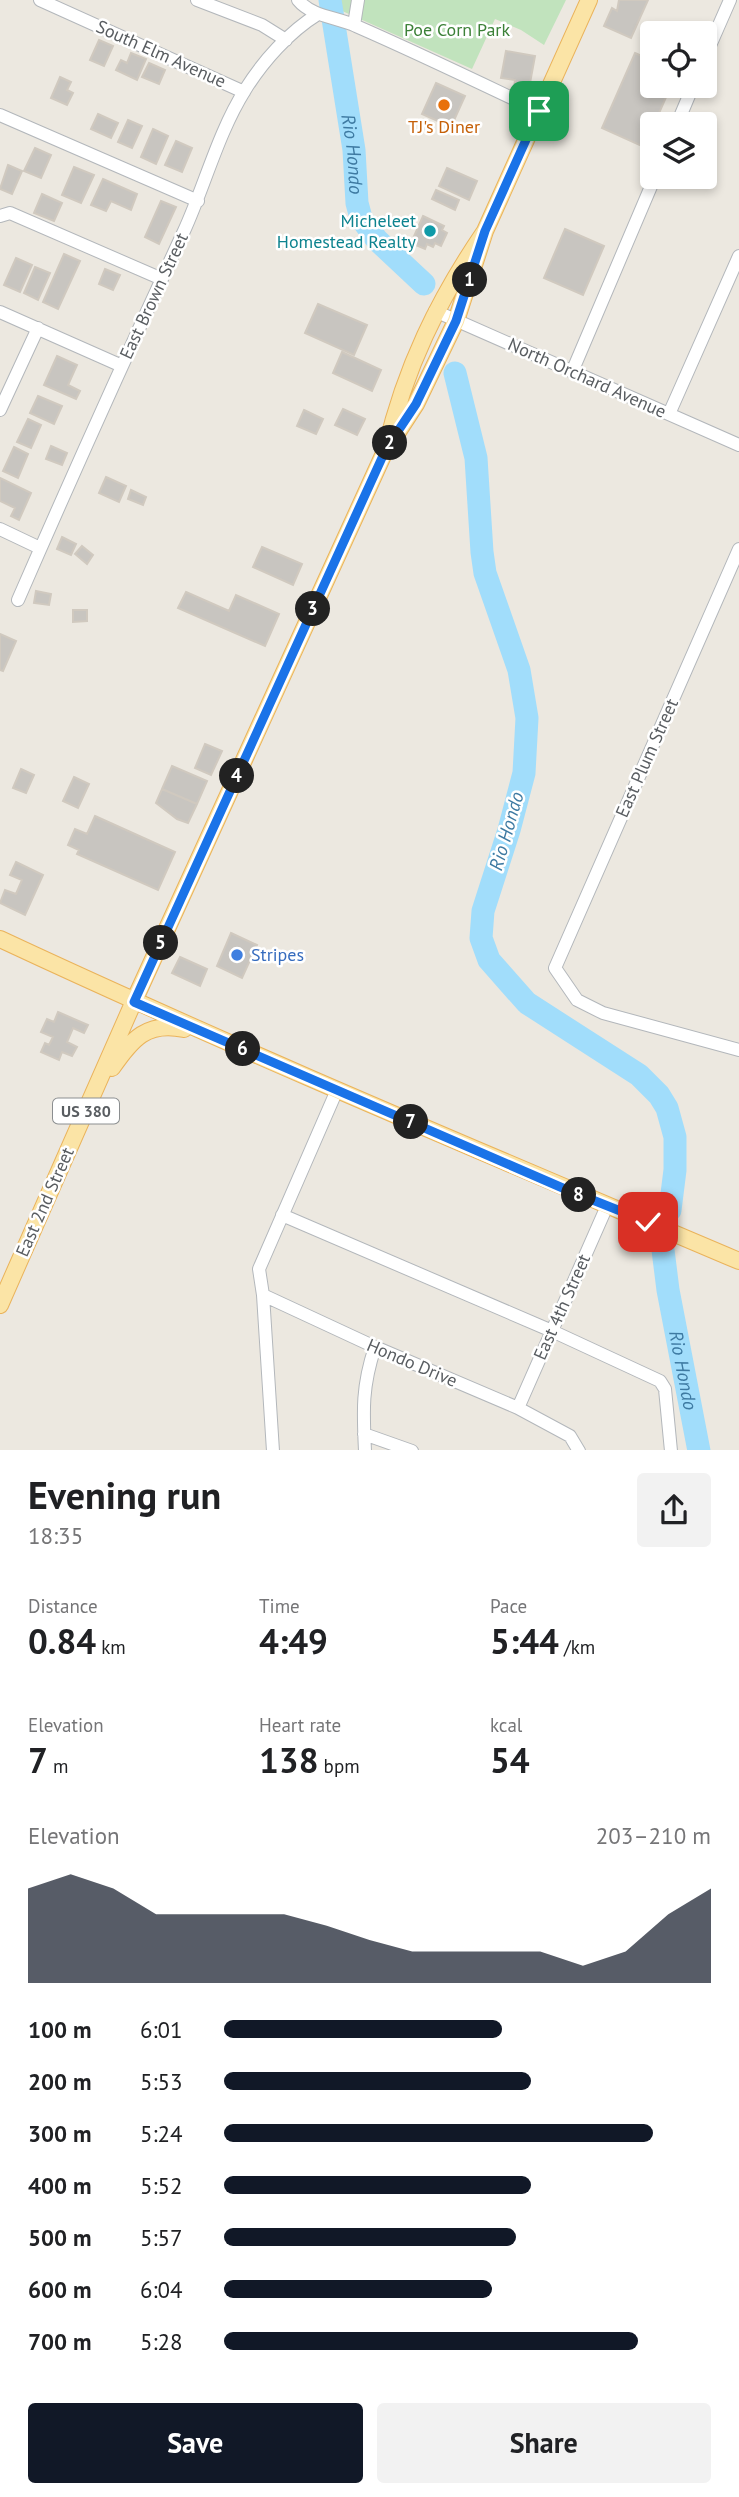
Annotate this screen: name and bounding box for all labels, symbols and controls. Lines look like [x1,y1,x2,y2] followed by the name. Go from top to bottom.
[93,15,230,92] street label: South Elm Avenue
[404,18,510,41] park label: Poe Corn Park
[640,21,717,189] map controls
[640,21,717,98] button: locate
[509,81,569,141] pin
[520,92,558,130] icon: arrive
[436,97,452,113] marker: TJ's Diner
[336,112,368,195] water label: Rio Hondo
[640,112,717,189] button: layers
[408,115,480,138] place label: TJ's Diner
[277,209,417,253] place label: Micheleet Homestead Realty
[422,223,438,239] marker: Micheleet Homestead Realty
[114,229,193,363] street label: East Brown Street
[452,262,488,298] pin: 1
[464,267,475,291] text: 1
[505,332,670,423] street label: North Orchard Avenue
[372,426,408,460] pin: 2
[384,430,395,454] text: 2
[296,592,330,626] pin: 3
[307,596,318,620] text: 3
[610,695,683,821] street label: East Plum Street
[219,758,254,794] pin: 4
[231,763,242,787] text: 4
[483,789,529,873] water label: Rio Hondo
[144,926,178,960] pin: 5
[155,930,166,954] text: 5
[251,943,304,966] place label: Stripes
[229,947,245,963] marker: Stripes
[226,1032,260,1066] pin: 6
[237,1036,248,1060] text: 6
[53,1098,119,1124] road number: US 380
[394,1104,428,1140] pin: 7
[405,1109,416,1133] text: 7
[10,1144,79,1260] street label: East 2nd Street
[562,1178,596,1212] pin: 8
[573,1182,584,1206] text: 8
[618,1192,678,1252] pin
[629,1203,667,1241] icon: check
[528,1250,595,1363] street label: East 4th Street
[664,1328,703,1412] water label: Rio Hondo
[363,1333,461,1392] street label: Hondo Drive
[28,1470,221,1519] text: Evening run
[637,1473,711,1547] button: share
[28,1521,83,1550] text: 18:35
[28,1594,98,1618] text: Distance
[259,1594,300,1618] text: Time
[490,1594,527,1618] text: Pace
[28,1618,96,1664] text: 0.84
[259,1618,328,1664] text: 4:49
[490,1618,559,1664] text: 5:44
[96,1635,126,1659] text: km
[559,1635,595,1659] text: /km
[28,1713,104,1737] text: Elevation
[259,1713,341,1737] text: Heart rate
[490,1713,522,1737] text: kcal
[28,1737,48,1783] text: 7
[259,1737,319,1783] text: 138
[490,1737,530,1783] text: 54
[48,1754,68,1778] text: m
[319,1754,360,1778] text: bpm
[28,1821,120,1850] text: Elevation
[596,1821,711,1850] text: 203–210 m
[28,2015,91,2044] text: 100 m
[140,2015,183,2044] text: 6:01
[28,2067,91,2096] text: 200 m
[140,2067,183,2096] text: 5:53
[28,2119,91,2148] text: 300 m
[140,2119,183,2148] text: 5:24
[28,2171,91,2200] text: 400 m
[140,2171,183,2200] text: 5:52
[28,2223,91,2252] text: 500 m
[140,2223,183,2252] text: 5:57
[28,2275,91,2304] text: 600 m
[140,2275,183,2304] text: 6:04
[28,2327,91,2356] text: 700 m
[140,2327,183,2356] text: 5:28
[28,2403,363,2483] button: Save
[377,2403,711,2483] button: Share

